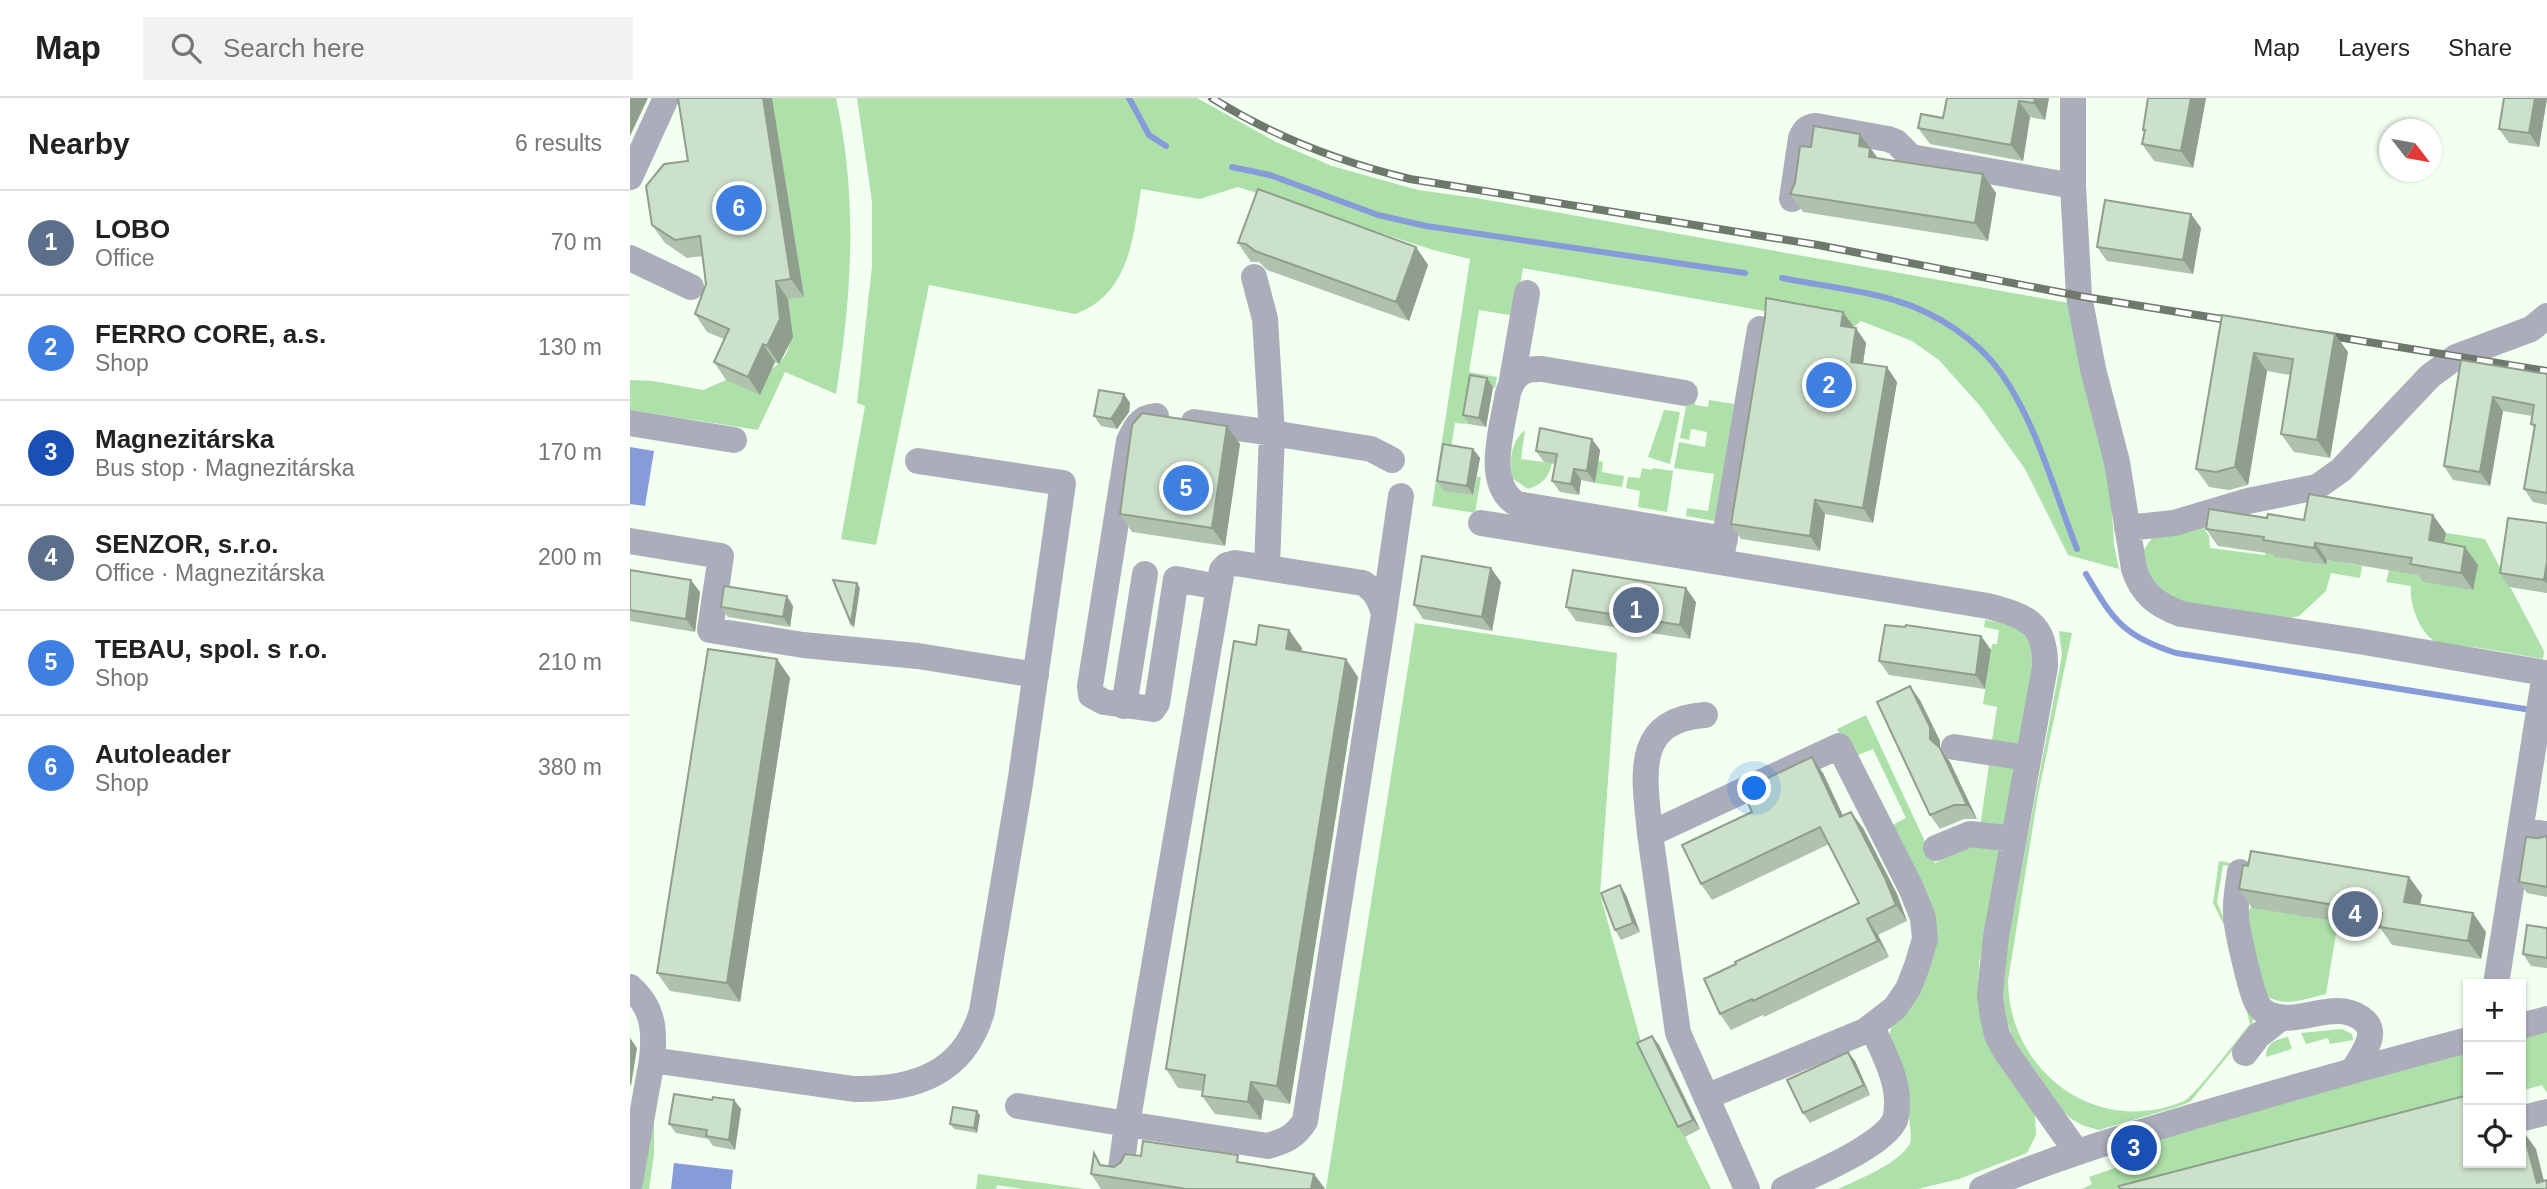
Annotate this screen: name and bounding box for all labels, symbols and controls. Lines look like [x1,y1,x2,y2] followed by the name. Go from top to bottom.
[143,17,633,80] search box
[35,29,101,66] text: Map
[167,29,205,67] icon: search
[223,33,365,63] text: Search here
[2253,34,2300,61] text: Map
[2338,34,2410,61] text: Layers
[2448,34,2512,61] text: Share
[2379,119,2442,182] north arrow
[28,127,130,160] text: Nearby
[515,130,602,156] text: 6 results
[716,182,762,234] pin: 6
[95,214,170,244] text: LOBO
[45,229,57,255] text: 1
[551,229,602,255] text: 70 m
[95,245,155,271] text: Office
[95,319,326,349] text: FERRO CORE, a.s.
[45,334,57,360] text: 2
[538,334,602,360] text: 130 m
[95,350,149,376] text: Shop
[1806,359,1852,411] pin: 2
[95,424,274,454] text: Magnezitárska
[45,439,57,465] text: 3
[538,439,602,465] text: 170 m
[95,455,355,481] text: Bus stop · Magnezitárska
[1163,462,1209,514] pin: 5
[95,529,279,559] text: SENZOR, s.r.o.
[45,544,57,570] text: 4
[538,544,602,570] text: 200 m
[95,560,325,586] text: Office · Magnezitárska
[1613,584,1659,636] pin: 1
[95,634,328,664] text: TEBAU, spol. s r.o.
[45,649,57,675] text: 5
[538,649,602,675] text: 210 m
[95,665,149,691] text: Shop
[95,739,231,769] text: Autoleader
[45,754,57,780] text: 6
[538,754,602,780] text: 380 m
[95,770,149,796] text: Shop
[1737,771,1771,805] your location
[2332,888,2378,940] pin: 4
[2463,979,2526,1168] map controls
[2463,979,2526,1042] button: +
[2463,1042,2526,1105] button: −
[2463,1105,2526,1168] button: locate
[2111,1122,2157,1174] pin: 3

